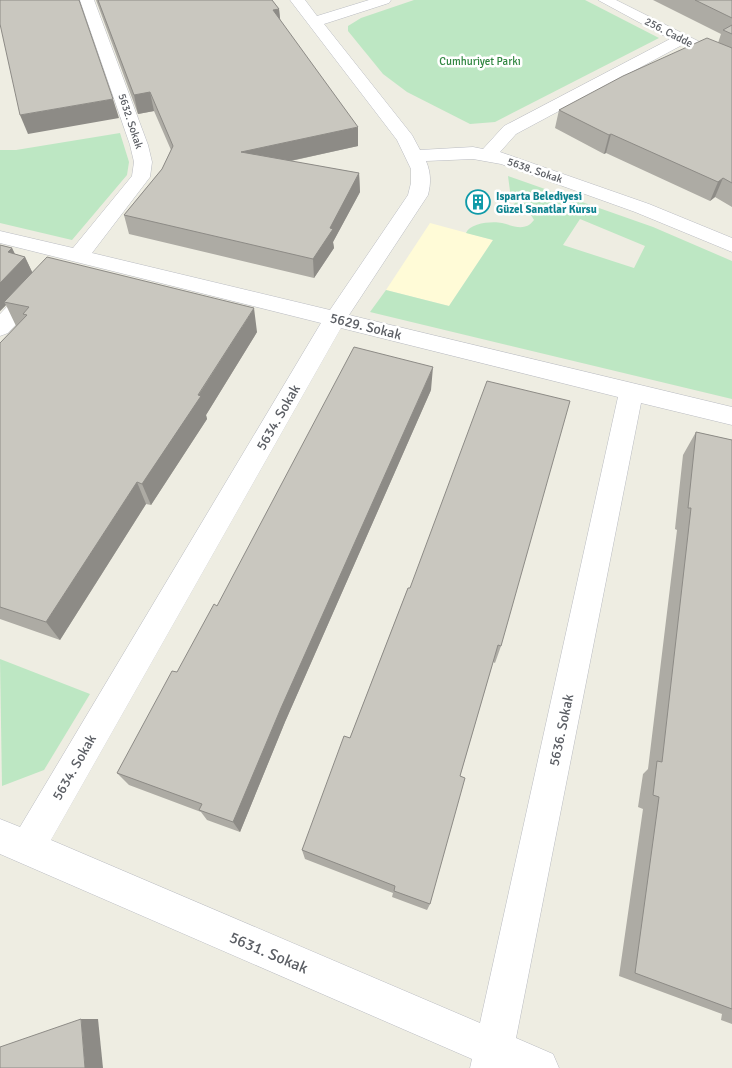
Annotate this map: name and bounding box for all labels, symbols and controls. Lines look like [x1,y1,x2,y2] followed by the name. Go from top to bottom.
[642,15,695,50] street label: 256. Cadde
[439,55,521,68] park label: Cumhuriyet Parkı
[115,92,146,151] street label: 5632. Sokak
[506,155,565,186] street label: 5638. Sokak
[465,189,491,215] building icon: Isparta Belediyesi Güzel Sanatlar Kursu
[496,190,597,216] place label: Isparta Belediyesi Güzel Sanatlar Kursu
[328,309,403,344] street label: 5629. Sokak
[253,381,304,453] street label: 5634. Sokak
[546,693,577,768] street label: 5636. Sokak
[49,731,100,803] street label: 5634. Sokak
[226,927,311,978] street label: 5631. Sokak

